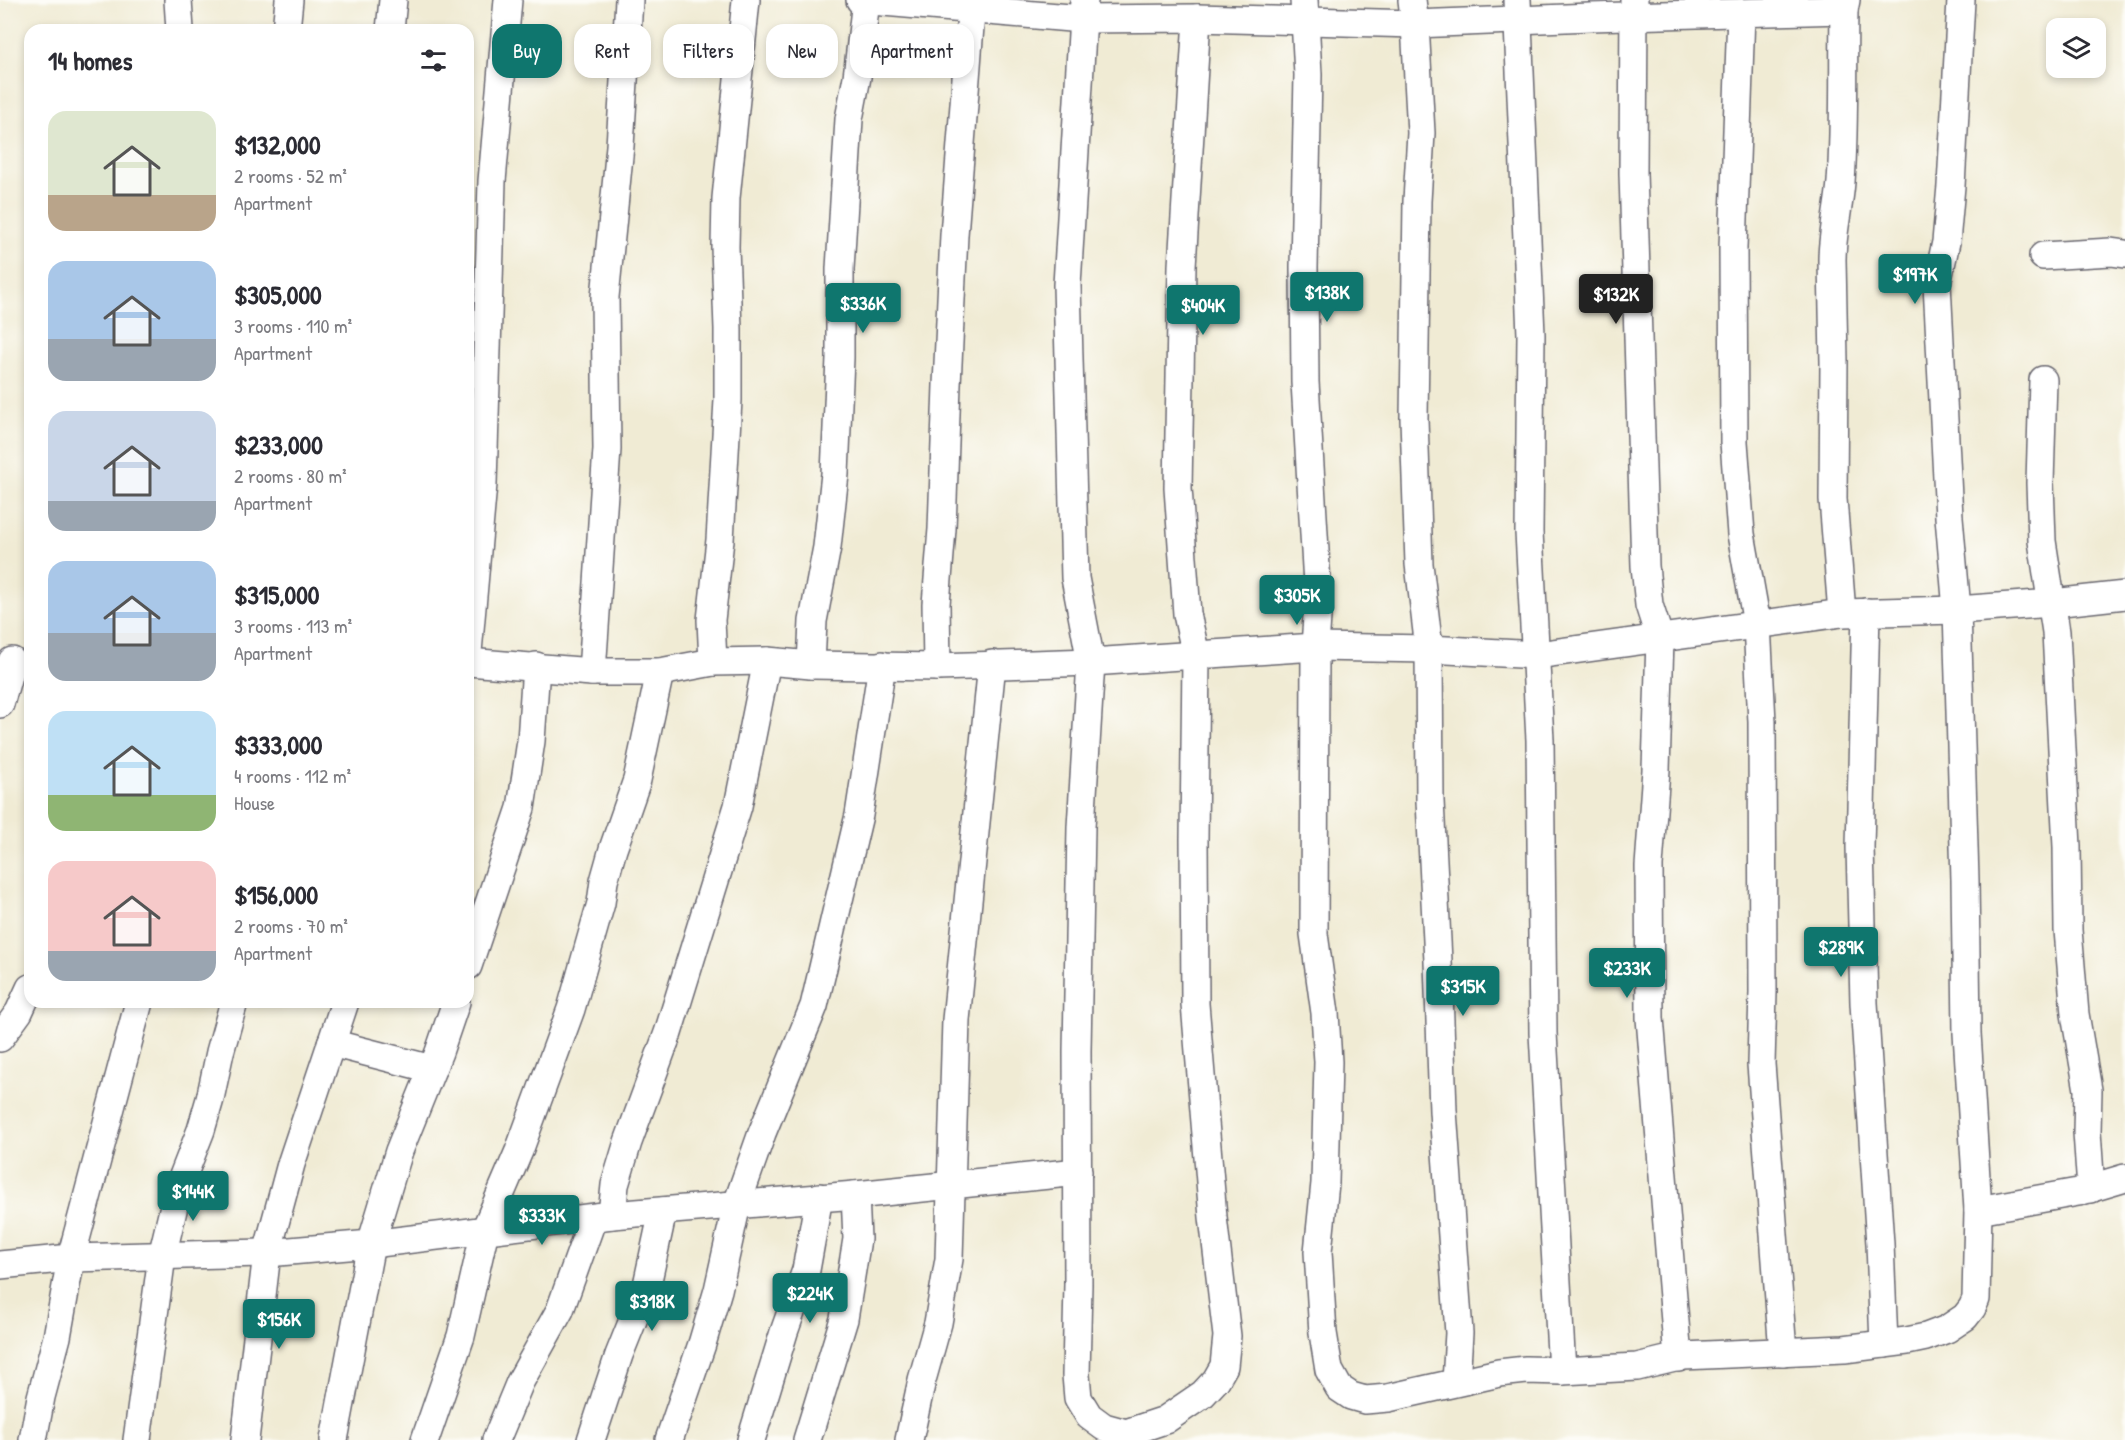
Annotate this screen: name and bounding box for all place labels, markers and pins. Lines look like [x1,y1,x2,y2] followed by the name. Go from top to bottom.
[1873,254,1957,305] pin: $197K
[1285,272,1369,323] pin: $138K
[1574,274,1658,325] pin: $132K
[821,283,905,334] pin: $336K
[1161,285,1245,336] pin: $404K
[1255,575,1339,626] pin: $305K
[1799,927,1883,978] pin: $289K
[1585,948,1669,999] pin: $233K
[1421,966,1505,1017] pin: $315K
[151,1171,235,1222] pin: $144K
[500,1195,584,1246] pin: $333K
[768,1273,852,1324] pin: $224K
[610,1281,694,1332] pin: $318K
[237,1299,321,1350] pin: $156K

